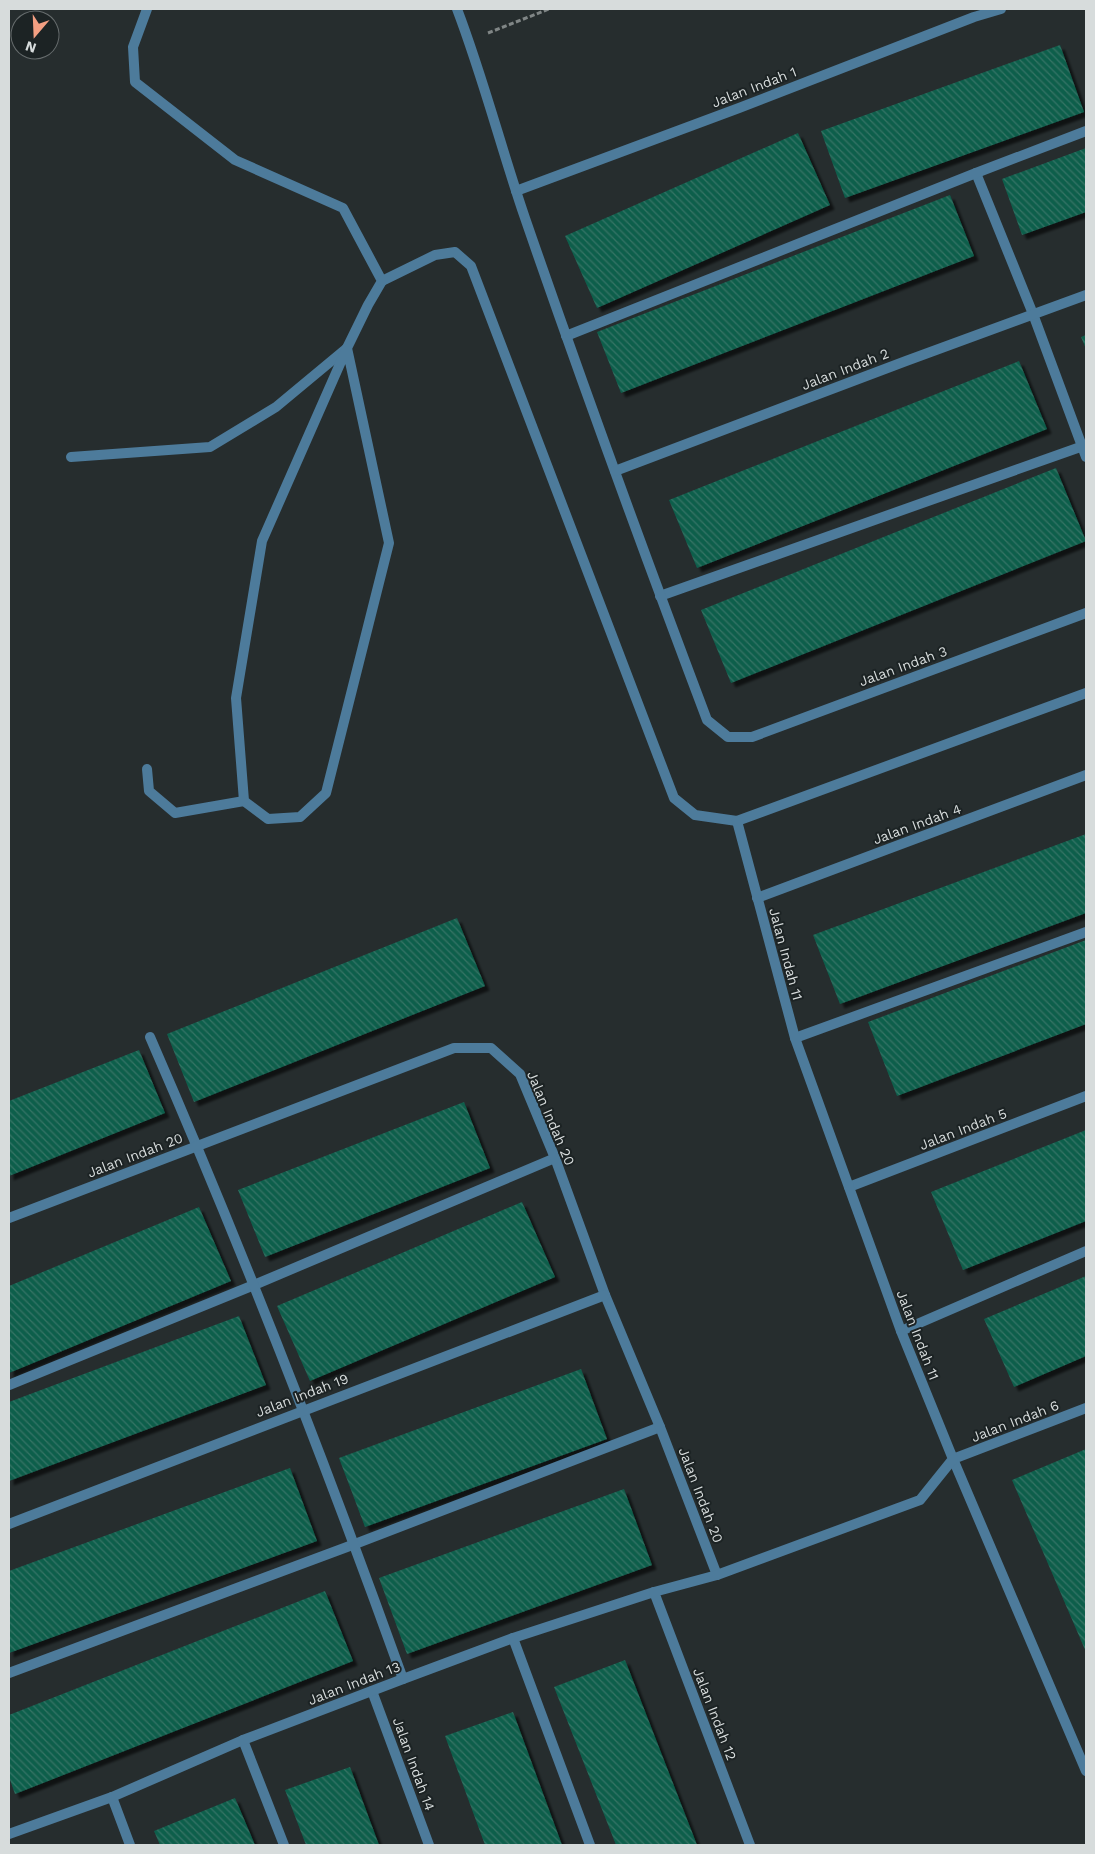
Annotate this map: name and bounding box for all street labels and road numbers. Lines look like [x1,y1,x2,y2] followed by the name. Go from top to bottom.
[709,64,799,110] street label: Jalan Indah 1
[799,345,891,393] street label: Jalan Indah 2
[857,643,949,689] street label: Jalan Indah 3
[871,801,963,847] street label: Jalan Indah 4
[766,906,806,1002] street label: Jalan Indah 11
[524,1068,578,1168] street label: Jalan Indah 20
[917,1105,1009,1153] street label: Jalan Indah 5
[85,1129,185,1181] street label: Jalan Indah 20
[894,1288,942,1382] street label: Jalan Indah 11
[253,1370,351,1420] street label: Jalan Indah 19
[969,1397,1061,1445] street label: Jalan Indah 6
[675,1445,727,1545] street label: Jalan Indah 20
[306,1658,402,1708] street label: Jalan Indah 13
[690,1666,740,1762] street label: Jalan Indah 12
[390,1715,438,1813] street label: Jalan Indah 14

